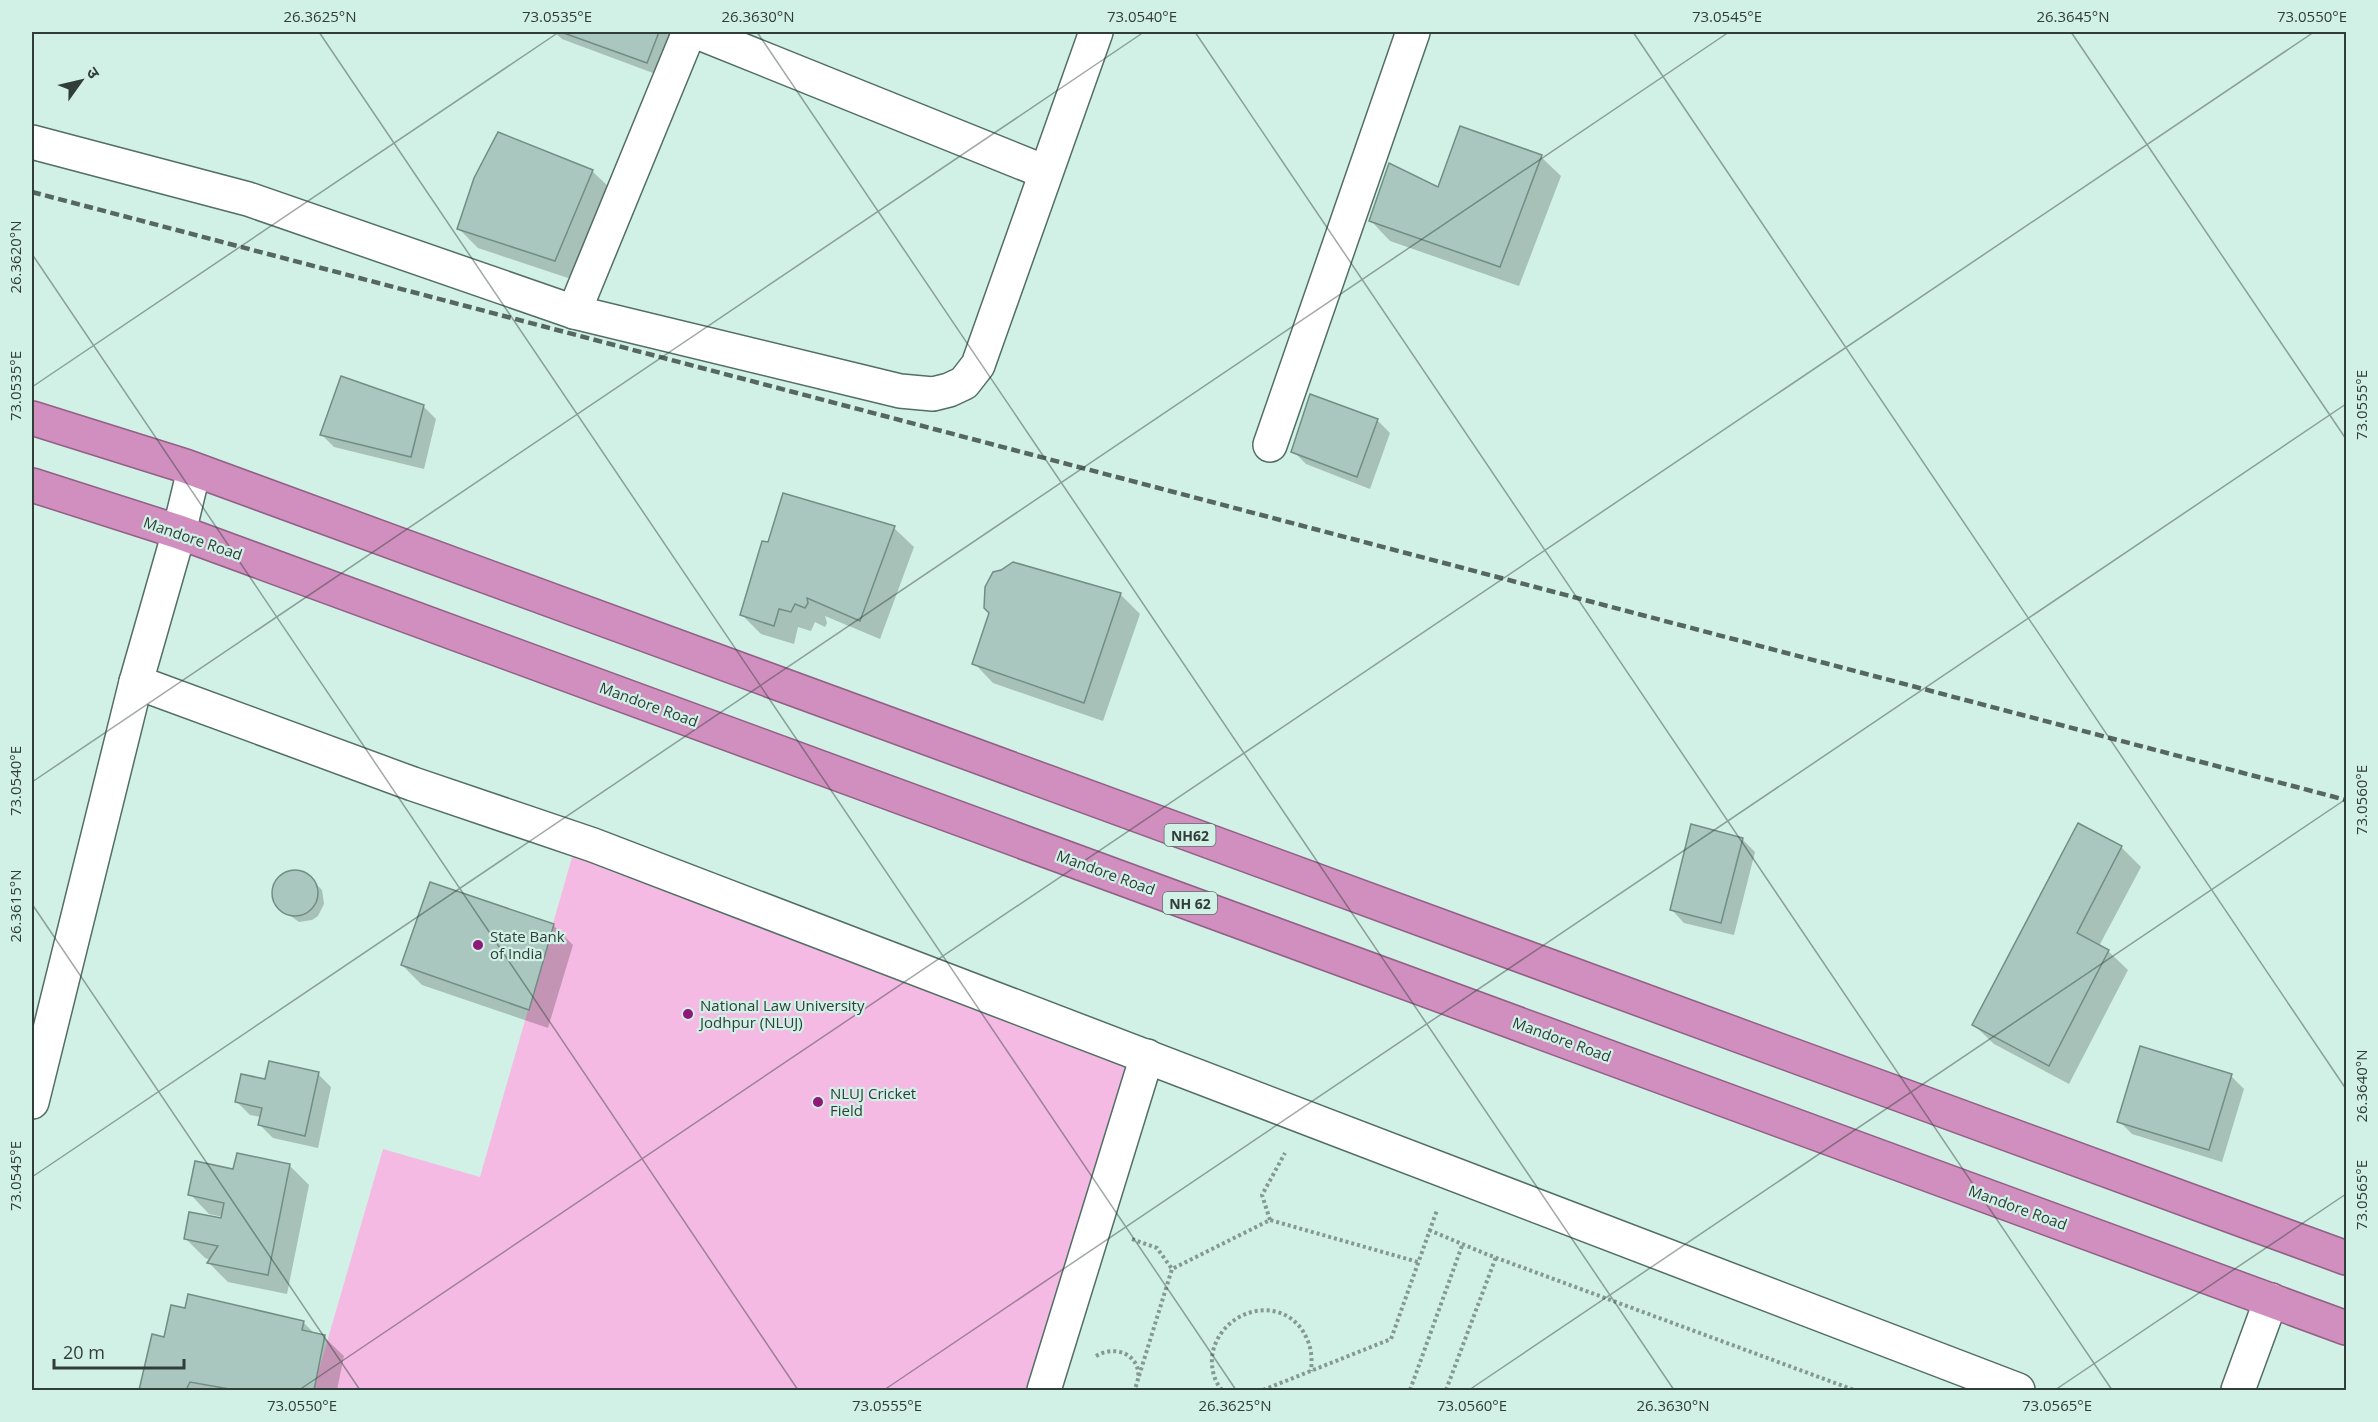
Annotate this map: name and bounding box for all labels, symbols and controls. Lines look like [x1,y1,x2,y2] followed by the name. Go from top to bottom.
[283,6,357,26] text: 26.3625°N
[522,6,592,26] text: 73.0535°E
[721,6,795,26] text: 26.3630°N
[1107,6,1177,26] text: 73.0540°E
[1692,6,1762,26] text: 73.0545°E
[2036,6,2110,26] text: 26.3645°N
[2277,6,2347,26] text: 73.0550°E
[51,51,111,111] north arrow
[82,63,106,83] text: उ
[5,220,25,294] text: 26.3620°N
[5,351,25,421] text: 73.0535°E
[2351,370,2371,440] text: 73.0555°E
[141,512,245,564] street label: Mandore Road
[597,677,701,731] street label: Mandore Road
[5,746,25,816] text: 73.0540°E
[2351,765,2371,835] text: 73.0560°E
[1164,824,1216,846] road number: NH62
[1054,845,1158,899] street label: Mandore Road
[5,869,25,943] text: 26.3615°N
[1163,892,1217,914] road number: NH 62
[490,926,565,963] place label: State Bank of India
[471,938,485,952] marker: State Bank of India
[698,995,865,1032] place label: National Law University Jodhpur (NLUJ)
[681,1007,695,1021] marker: National Law University Jodhpur (NLUJ)
[1510,1012,1614,1066] street label: Mandore Road
[2351,1049,2371,1123] text: 26.3640°N
[830,1083,916,1120] place label: NLUJ Cricket Field
[811,1095,825,1109] marker: NLUJ Cricket Field
[5,1141,25,1211] text: 73.0545°E
[2351,1160,2371,1230] text: 73.0565°E
[1966,1180,2070,1234] street label: Mandore Road
[54,1332,184,1370] scale bar
[63,1340,105,1364] text: 20 m
[267,1395,337,1415] text: 73.0550°E
[852,1395,922,1415] text: 73.0555°E
[1198,1395,1272,1415] text: 26.3625°N
[1437,1395,1507,1415] text: 73.0560°E
[1636,1395,1710,1415] text: 26.3630°N
[2022,1395,2092,1415] text: 73.0565°E

